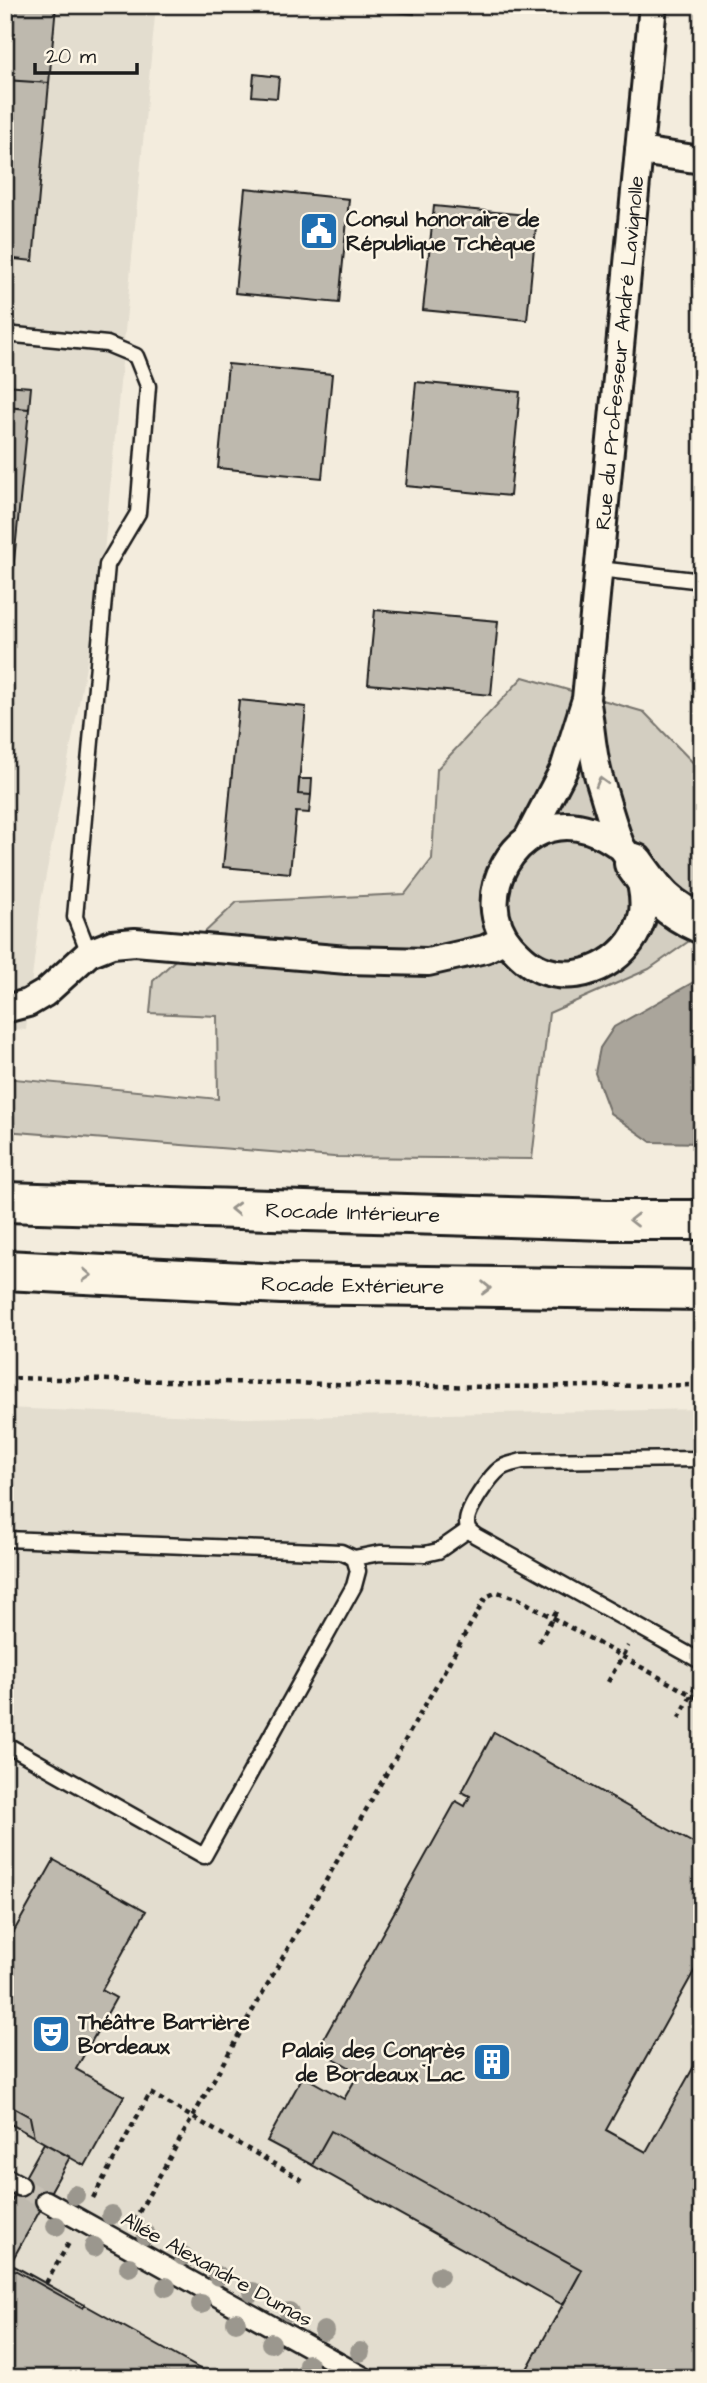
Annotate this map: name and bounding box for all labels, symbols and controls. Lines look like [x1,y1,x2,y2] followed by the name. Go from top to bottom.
[35,32,136,76] scale bar
[46,42,97,71] text: 20 m
[588,174,651,531] street label: Rue du Professeur André Lavignolle
[346,205,540,259] place label: Consul honoraire de République Tchèque
[298,210,340,252] public building icon: Consul honoraire de République Tchèque
[594,776,609,788] one-way arrow
[265,1196,441,1230] street label: Rocade Intérieure
[229,1202,240,1217] one-way arrow
[628,1212,638,1228] one-way arrow
[82,1267,93,1282] one-way arrow
[260,1269,445,1301] street label: Rocade Extérieure
[481,1280,491,1296] one-way arrow
[77,2008,250,2061] place label: Théâtre Barrière Bordeaux
[30,2013,72,2055] theatre icon: Théâtre Barrière Bordeaux
[282,2036,466,2089] place label: Palais des Congrès de Bordeaux Lac
[471,2041,513,2083] building icon: Palais des Congrès de Bordeaux Lac
[116,2205,318,2334] street label: Allée Alexandre Dumas

